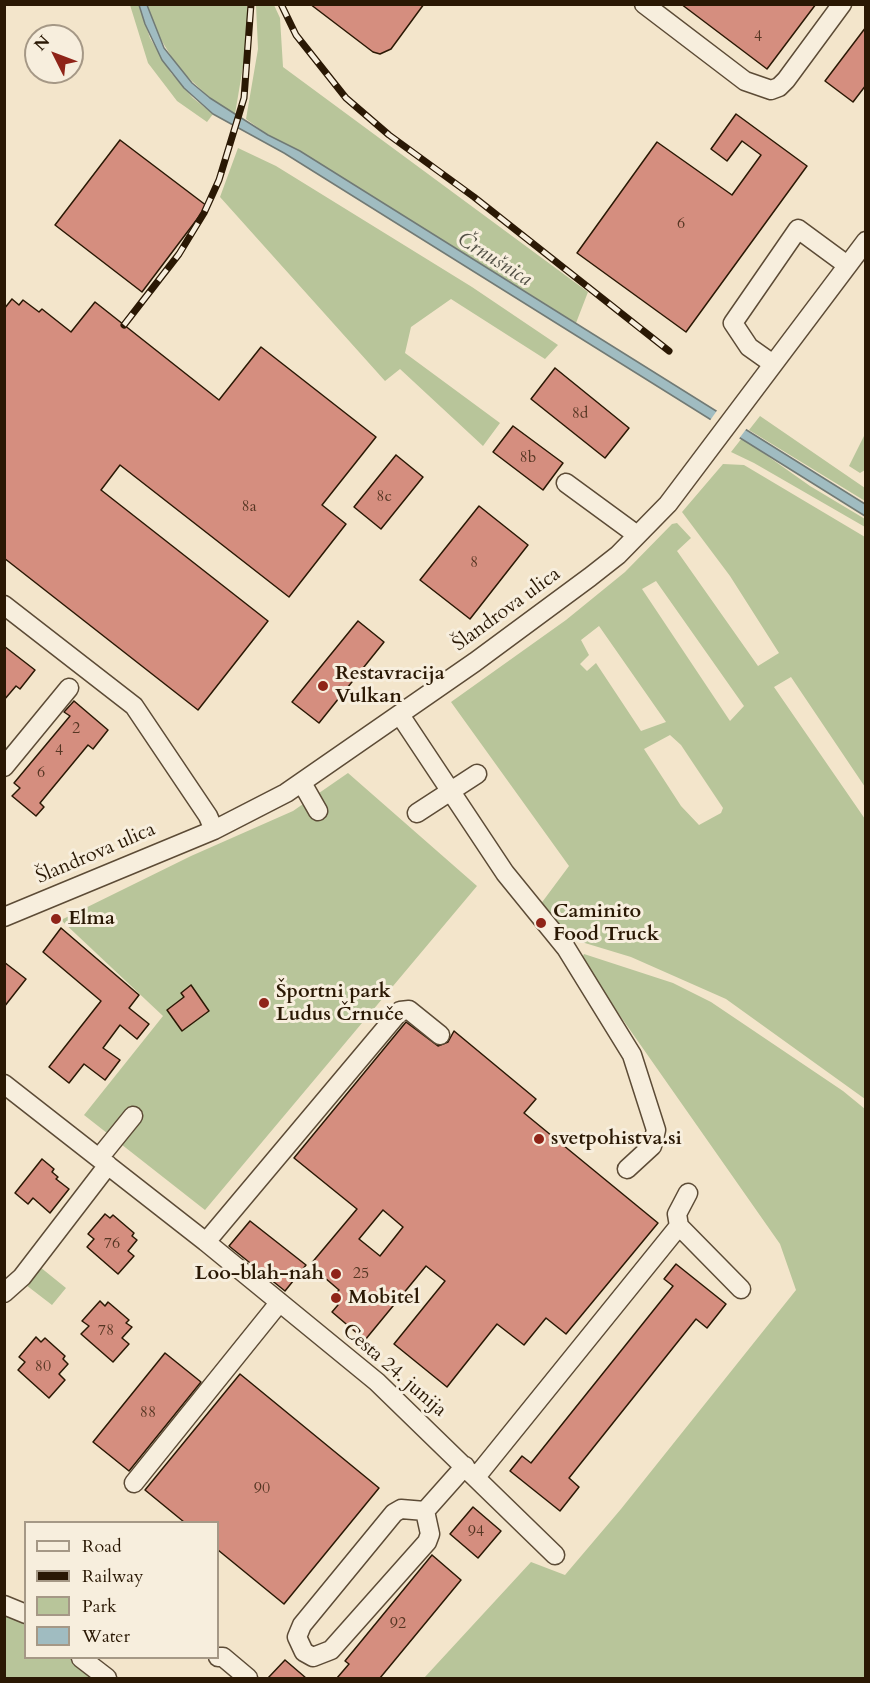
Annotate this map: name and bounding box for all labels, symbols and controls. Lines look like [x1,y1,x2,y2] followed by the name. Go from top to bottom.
[24,24,84,84] north arrow
[754,27,762,47] house number: 4
[29,31,55,56] text: N
[677,214,685,234] house number: 6
[452,227,536,293] water label: Črnušnica
[572,404,588,424] house number: 8d
[520,448,536,468] house number: 8b
[376,487,392,507] house number: 8c
[241,497,257,517] house number: 8a
[470,553,478,573] house number: 8
[448,563,566,657] street label: Šlandrova ulica
[335,662,445,709] place label: Restavracija Vulkan
[316,679,330,693] marker: Restavracija Vulkan
[72,719,80,739] house number: 2
[55,741,63,761] house number: 4
[37,763,45,783] house number: 6
[33,818,159,890] street label: Šlandrova ulica
[553,900,659,947] place label: Caminito Food Truck
[68,907,115,931] place label: Elma
[49,912,63,926] marker: Elma
[534,916,548,930] marker: Caminito Food Truck
[276,980,404,1027] place label: Športni park Ludus Črnuče
[257,996,271,1010] marker: Športni park Ludus Črnuče
[551,1127,682,1151] place label: svetpohistva.si
[532,1132,546,1146] marker: svetpohistva.si
[104,1234,120,1254] house number: 76
[195,1262,324,1286] place label: Loo-blah-nah
[353,1264,369,1284] house number: 25
[329,1267,343,1281] marker: Loo-blah-nah
[348,1286,420,1310] place label: Mobitel
[329,1291,343,1305] marker: Mobitel
[337,1319,451,1423] street label: Cesta 24. junija
[98,1321,114,1341] house number: 78
[35,1357,51,1377] house number: 80
[140,1403,156,1423] house number: 88
[254,1479,270,1499] house number: 90
[24,1521,219,1659] legend
[468,1522,484,1542] house number: 94
[82,1534,122,1559] text: Road
[82,1564,144,1589] text: Railway
[82,1594,117,1619] text: Park
[390,1614,406,1634] house number: 92
[82,1624,130,1649] text: Water

